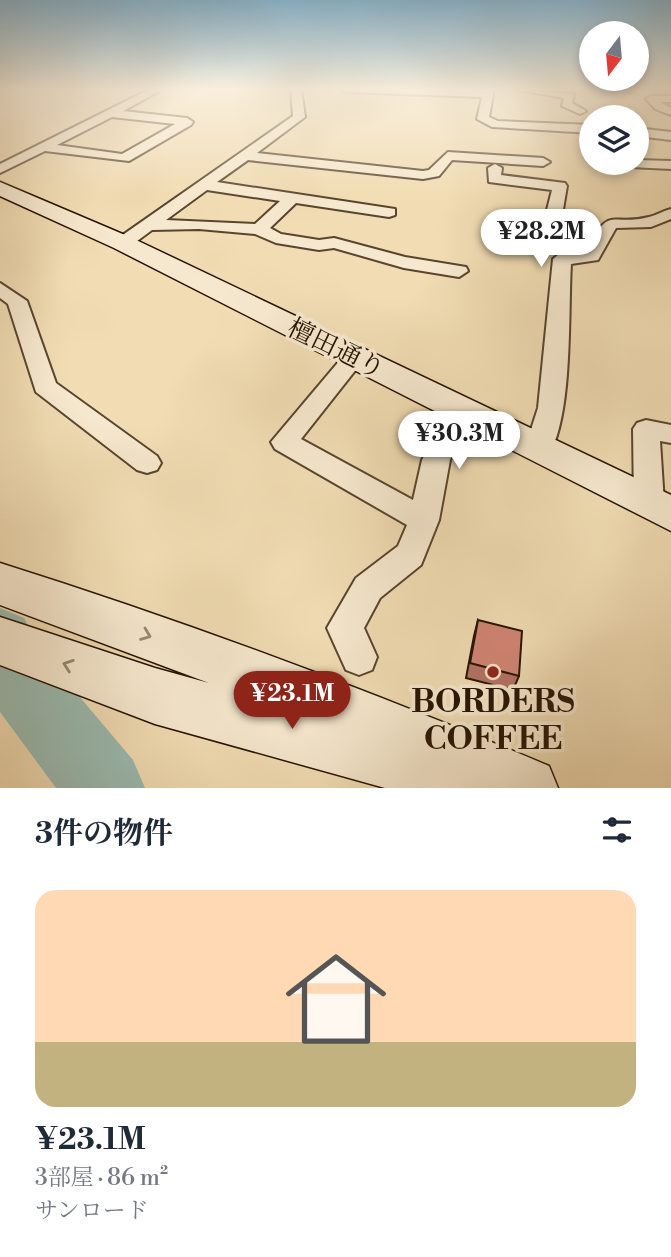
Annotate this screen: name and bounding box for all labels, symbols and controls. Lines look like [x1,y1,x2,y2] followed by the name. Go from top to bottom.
[579,21,649,91] north arrow
[579,21,649,175] map controls
[579,105,649,175] button: layers
[484,210,598,269] pin: ¥28.2M
[497,218,585,246] text: ¥28.2M
[282,312,390,386] street label: 檀田通り
[402,412,516,471] pin: ¥30.3M
[414,420,504,448] text: ¥30.3M
[140,627,152,641] one-way arrow
[62,659,74,673] one-way arrow
[485,664,501,680] marker: BORDERS COFFEE
[235,672,349,731] pin: ¥23.1M
[250,680,334,708] text: ¥23.1M
[411,682,575,759] place label: BORDERS COFFEE
[598,811,636,849] icon: filters
[35,815,173,853] text: 3件の物件
[273,936,399,1062] icon: home
[35,1121,145,1159] text: ¥23.1M
[35,1164,168,1192] text: 3部屋 · 86 m²
[35,1197,149,1225] text: サンロード

